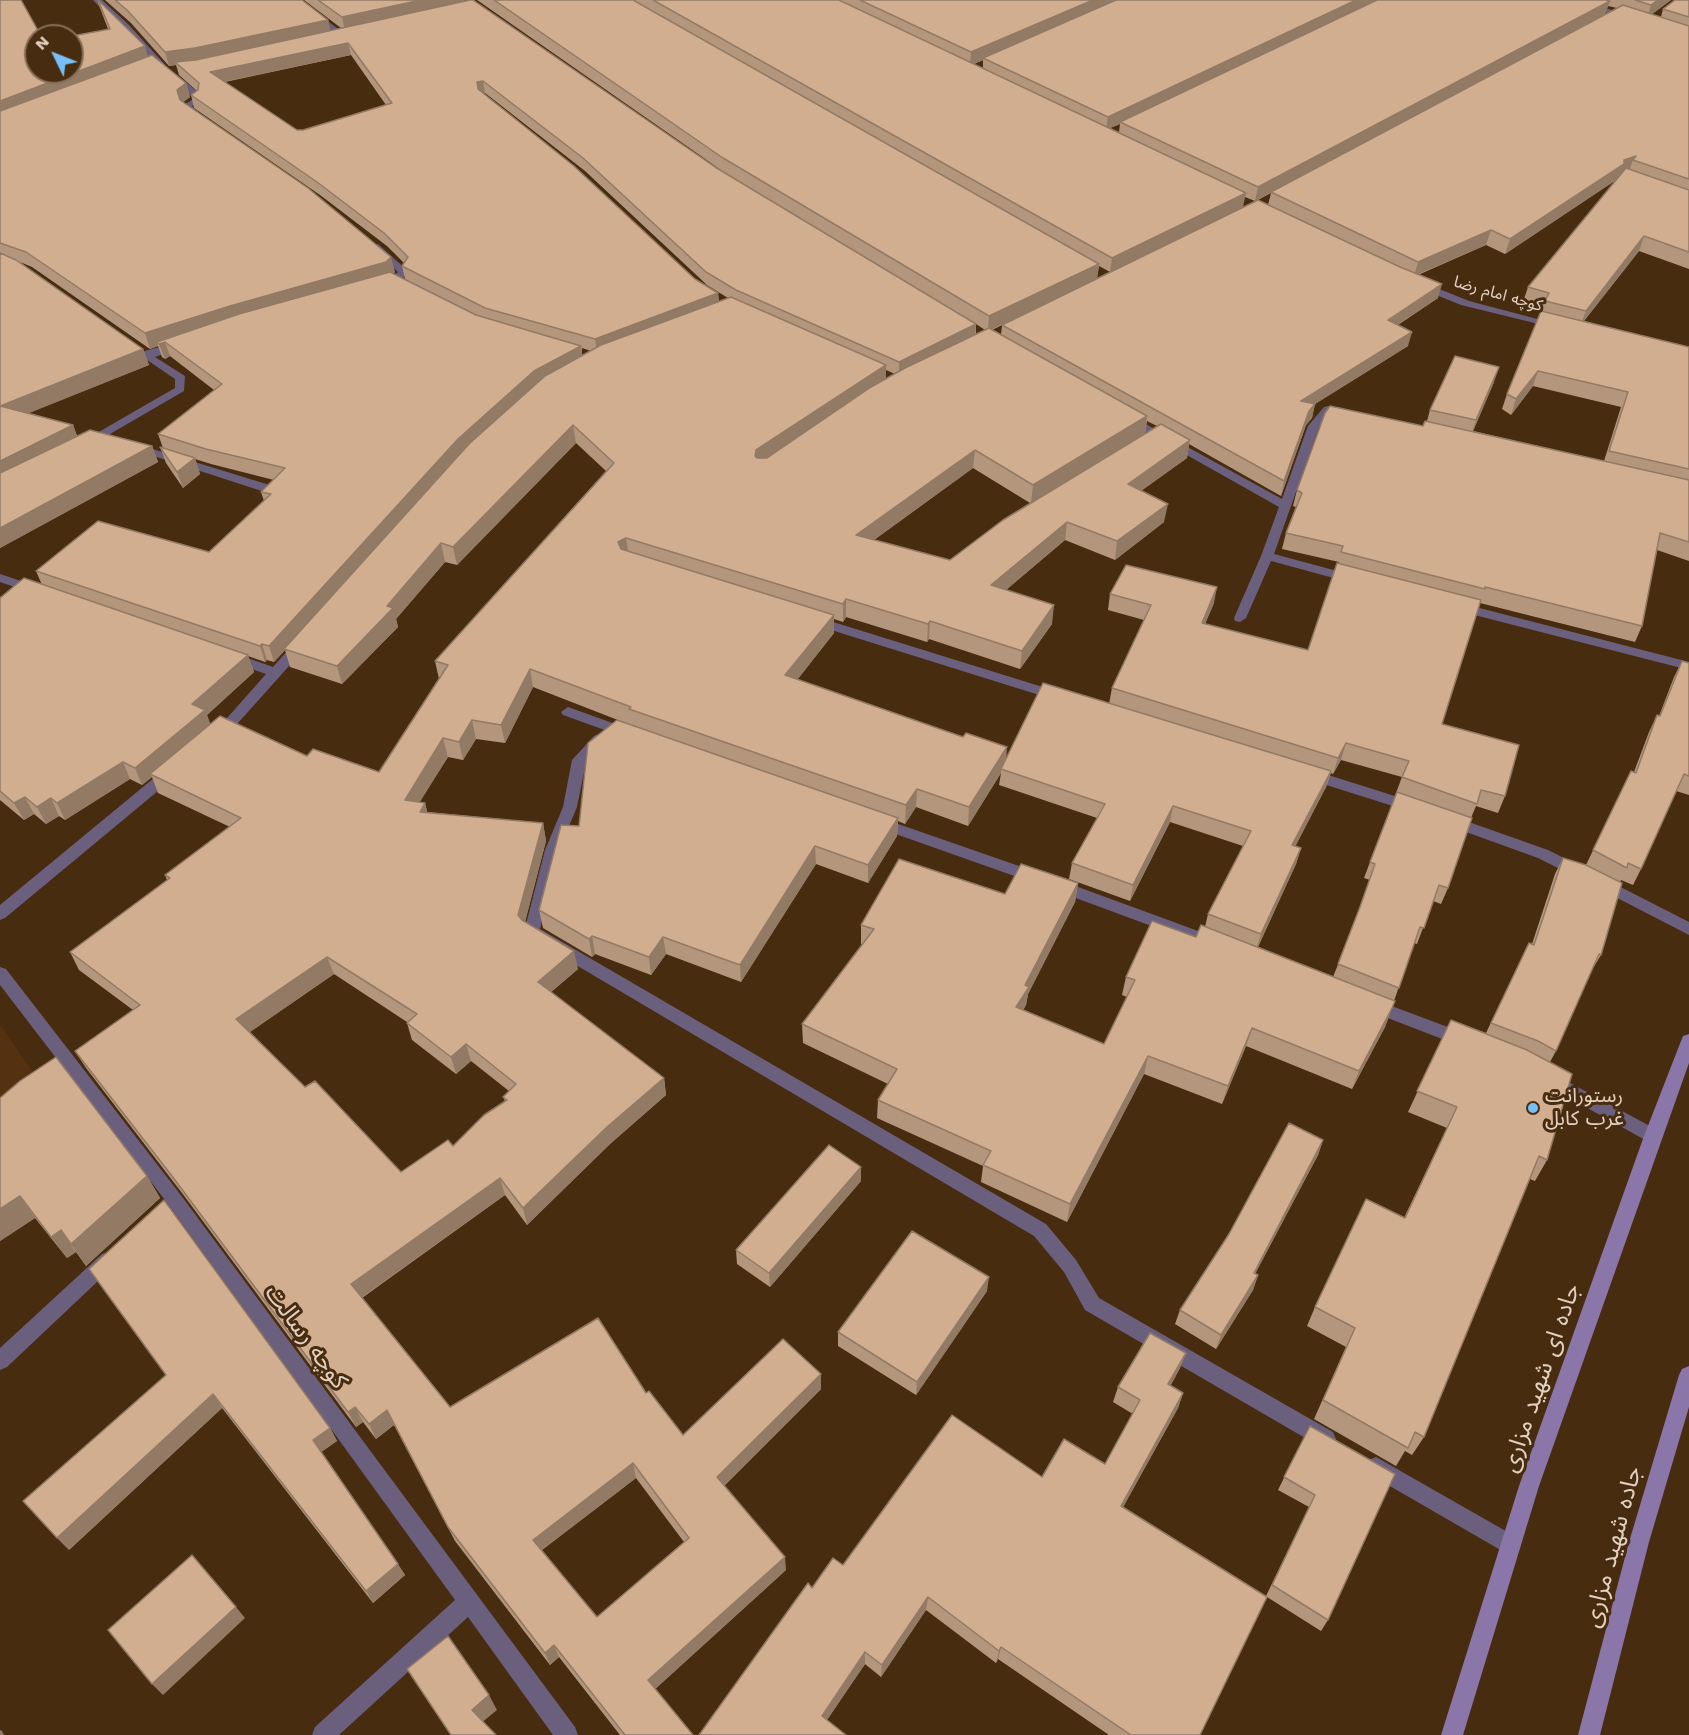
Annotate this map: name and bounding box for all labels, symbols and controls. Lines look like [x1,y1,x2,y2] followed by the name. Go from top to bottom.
[24,24,84,84] north arrow
[31,32,53,54] text: N
[1451,272,1545,316] street label: کوچه امام رضا
[1545,1084,1624,1131] place label: رستورانت غرب کابل
[1526,1101,1540,1115] marker: رستورانت غرب کابل
[259,1279,353,1395] street label: کوچه رسالت
[1495,1280,1587,1476] street label: جاده ای شهید مزاری
[1578,1463,1648,1631] street label: جاده شهید مزاری

